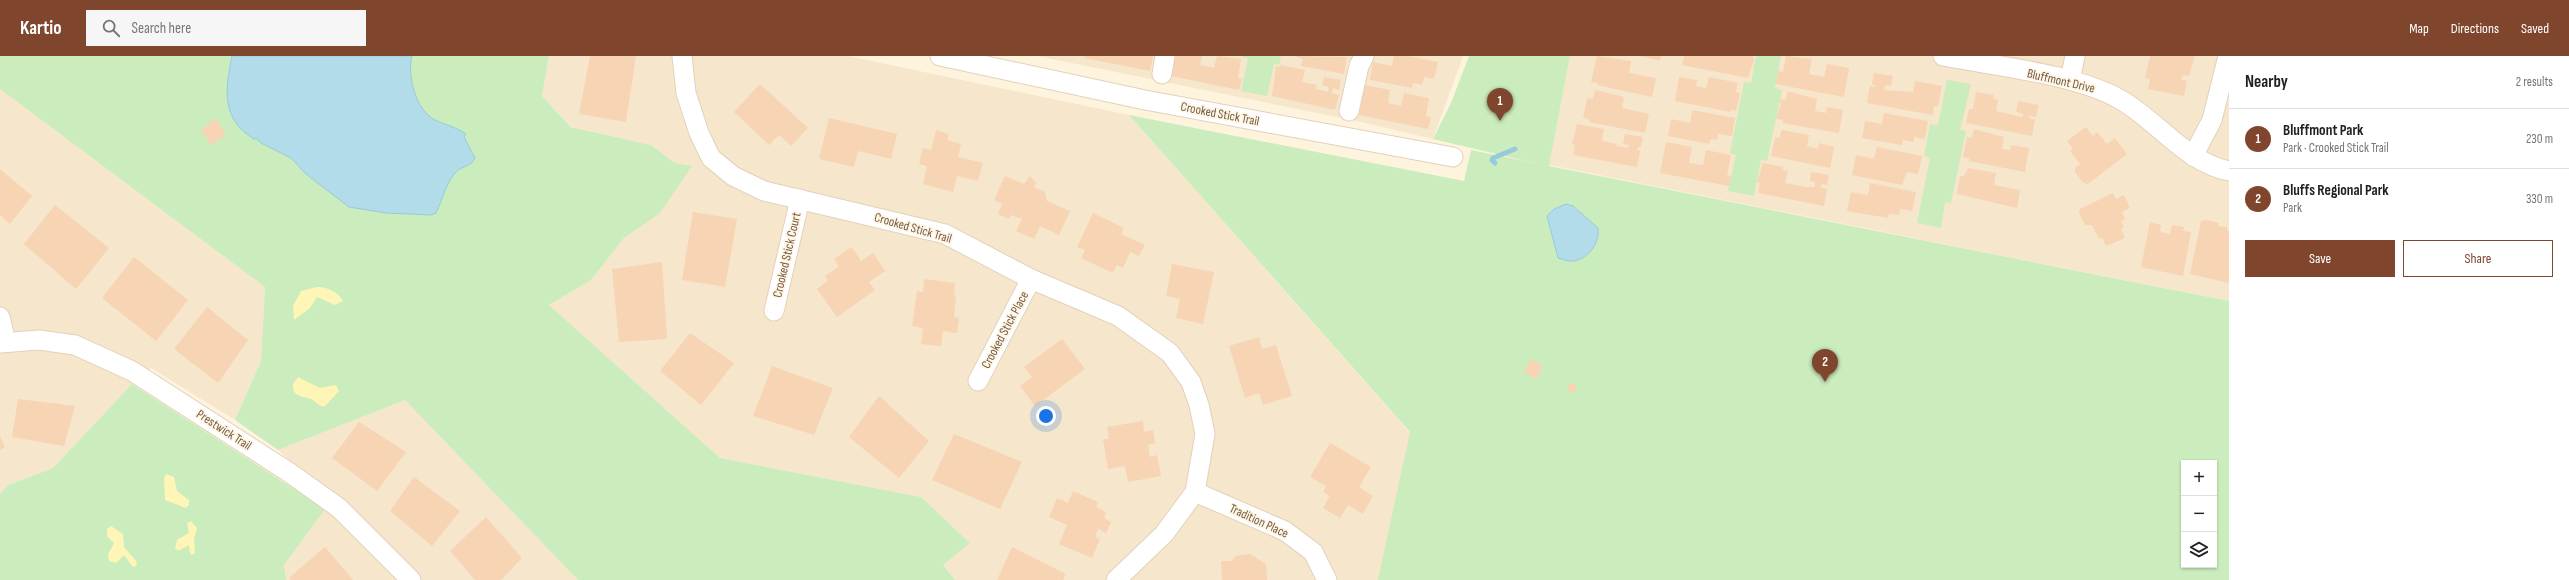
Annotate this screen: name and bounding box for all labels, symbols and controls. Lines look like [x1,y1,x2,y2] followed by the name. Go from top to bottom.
[86,10,366,46] search box
[20,17,62,40] text: Kartio
[100,17,122,39] icon: search
[132,19,191,38] text: Search here
[2409,20,2429,37] text: Map
[2451,20,2499,37] text: Directions
[2521,20,2549,37] text: Saved
[2025,65,2097,97] street label: Bluffmont Drive
[2245,72,2288,92] text: Nearby
[2516,74,2553,90] text: 2 results
[1487,88,1513,121] pin: 1
[1179,99,1261,129] street label: Crooked Stick Trail
[2283,121,2363,140] text: Bluffmont Park
[2255,131,2261,147] text: 1
[2526,131,2553,147] text: 230 m
[2283,140,2389,156] text: Park · Crooked Stick Trail
[2283,181,2389,200] text: Bluffs Regional Park
[2255,191,2261,207] text: 2
[2526,191,2553,207] text: 330 m
[2283,200,2302,216] text: Park
[872,209,954,247] street label: Crooked Stick Trail
[769,211,805,299] street label: Crooked Stick Court
[2245,240,2395,277] button: Save
[2403,240,2553,277] button: Share
[978,288,1032,372] street label: Crooked Stick Place
[1812,349,1838,382] pin: 2
[193,406,255,454] street label: Prestwick Trail
[1036,406,1056,426] your location
[2181,460,2217,568] map controls
[2181,460,2217,496] button: +
[2181,496,2217,532] button: −
[1227,500,1291,542] street label: Tradition Place
[2181,532,2217,568] button: layers

